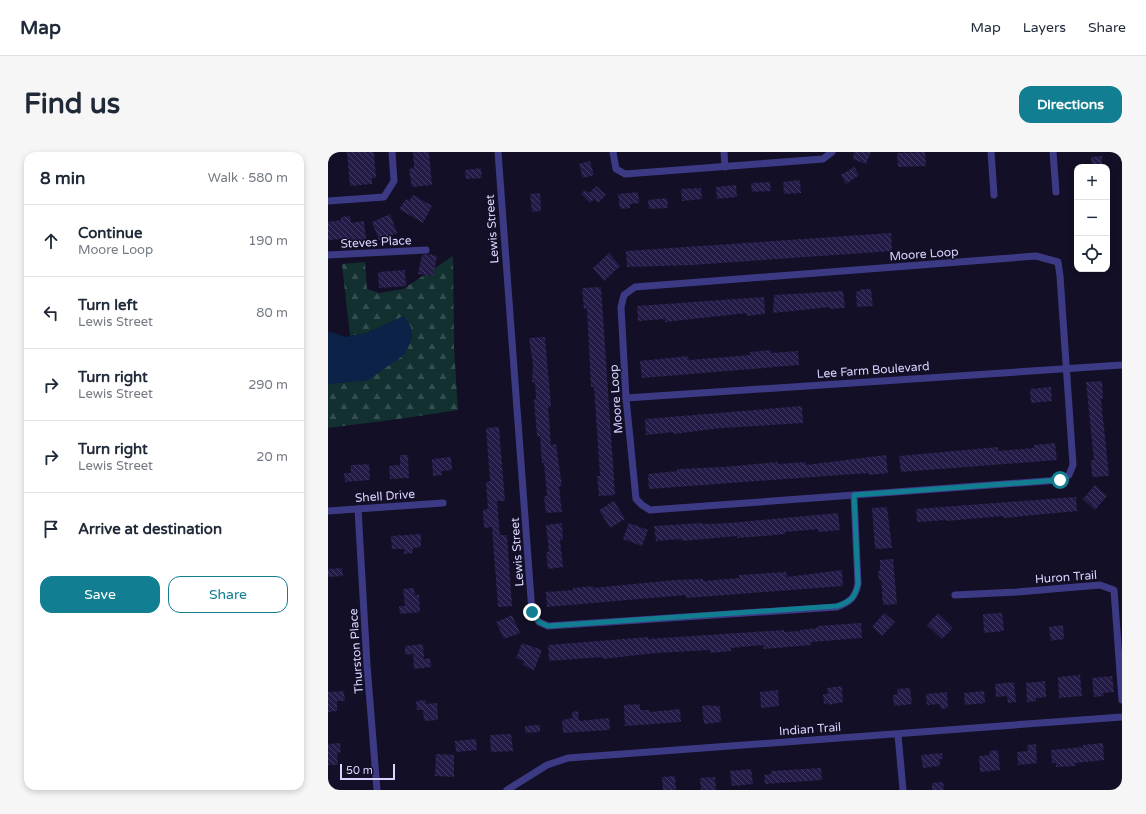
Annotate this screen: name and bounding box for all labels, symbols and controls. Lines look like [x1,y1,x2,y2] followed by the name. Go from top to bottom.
[20,17,61,39] text: Map
[971,19,1001,36] text: Map
[1023,19,1066,36] text: Layers
[1088,19,1126,36] text: Share
[1019,86,1122,123] button: Directions
[24,87,120,121] text: Find us
[1074,164,1110,272] map controls
[1074,164,1110,200] button: +
[40,168,85,189] text: 8 min
[208,170,288,186] text: Walk · 580 m
[483,194,501,264] street label: Lewis Street
[1074,200,1110,236] button: −
[78,224,142,242] text: Continue
[40,230,62,252] icon: ahead
[248,233,288,249] text: 190 m
[340,233,412,251] street label: Steves Place
[1074,236,1110,272] button: locate
[78,242,153,258] text: Moore Loop
[889,245,959,263] street label: Moore Loop
[78,296,138,314] text: Turn left
[40,302,62,324] icon: left
[256,305,288,321] text: 80 m
[78,314,153,330] text: Lewis Street
[816,359,930,381] street label: Lee Farm Boulevard
[607,364,625,434] street label: Moore Loop
[78,368,148,386] text: Turn right
[40,374,62,396] icon: right
[248,377,288,393] text: 290 m
[78,386,153,402] text: Lewis Street
[78,440,148,458] text: Turn right
[40,446,62,468] icon: right
[256,449,288,465] text: 20 m
[78,458,153,474] text: Lewis Street
[1051,471,1069,489] route start
[355,487,416,505] street label: Shell Drive
[508,517,526,587] street label: Lewis Street
[40,518,62,540] icon: arrive
[78,520,222,538] text: Arrive at destination
[1034,568,1098,586] street label: Huron Trail
[40,576,160,613] button: Save
[168,576,288,613] button: Share
[523,603,541,621] route end
[346,608,366,694] street label: Thurston Place
[778,720,842,738] street label: Indian Trail
[340,762,395,781] scale bar
[346,764,373,777] text: 50 m

